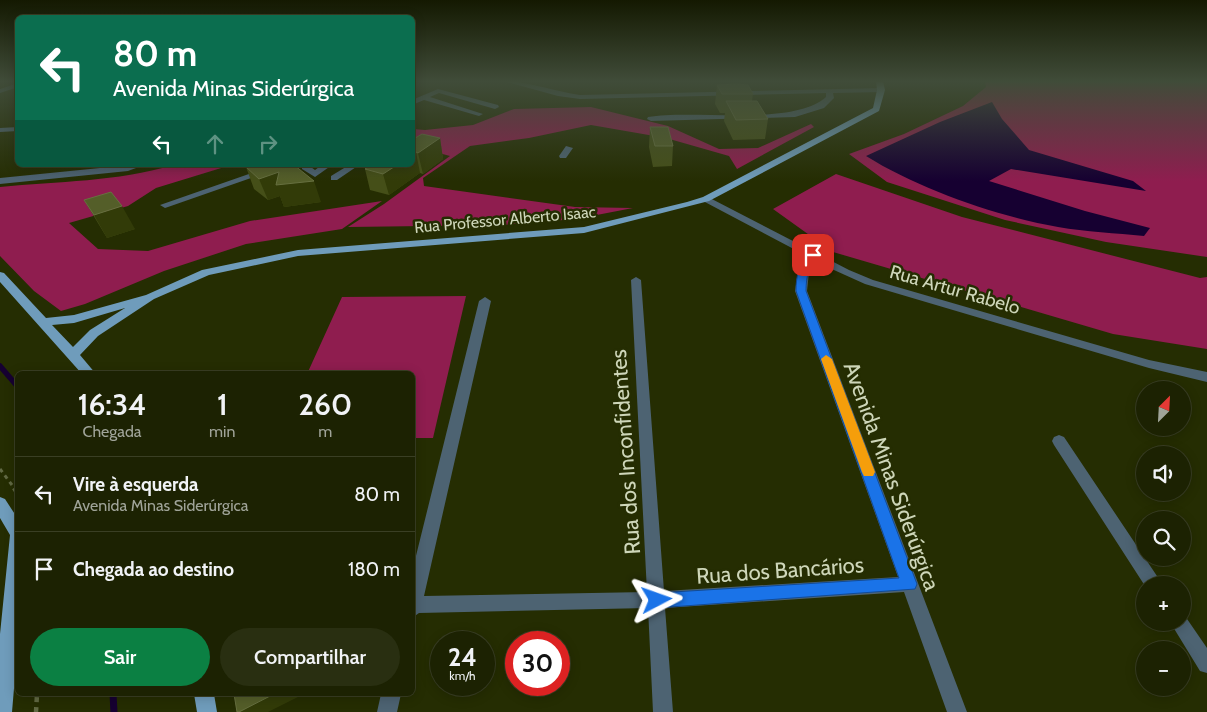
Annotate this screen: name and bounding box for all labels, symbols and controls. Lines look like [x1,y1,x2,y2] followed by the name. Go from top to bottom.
[113,32,197,75] text: 80 m
[30,35,95,100] icon: left
[113,75,354,102] text: Avenida Minas Siderúrgica
[148,130,176,158] icon: left
[201,130,229,158] icon: ahead
[254,130,282,158] icon: right
[413,202,597,237] street label: Rua Professor Alberto Isaac
[792,234,834,276] pin
[799,241,827,269] icon: arrive
[887,260,1023,319] street label: Rua Artur Rabelo
[605,349,646,555] street label: Rua dos Inconfidentes
[838,358,946,595] street label: Avenida Minas Siderúrgica
[1136,381,1191,436] north arrow
[1136,381,1191,696] map controls
[78,386,146,423] text: 16:34
[217,386,228,423] text: 1
[298,386,352,423] text: 260
[83,422,142,441] text: Chegada
[209,422,235,441] text: min
[318,422,332,441] text: m
[1136,446,1191,501] button: sound
[73,473,199,496] text: Vire à esquerda
[30,480,58,508] icon: left
[354,483,400,506] text: 80 m
[73,496,249,515] text: Avenida Minas Siderúrgica
[1136,511,1191,566] button: search
[695,551,865,590] street label: Rua dos Bancários
[30,555,58,583] icon: arrive
[73,558,234,581] text: Chegada ao destino
[348,558,400,581] text: 180 m
[630,573,682,625] position arrow
[1136,576,1191,631] button: +
[30,628,210,686] button: Sair
[220,628,400,686] button: Compartilhar
[505,631,570,696] speed limit sign: 30
[1136,641,1191,696] button: −
[448,642,477,672] text: 24
[449,668,476,683] text: km/h

